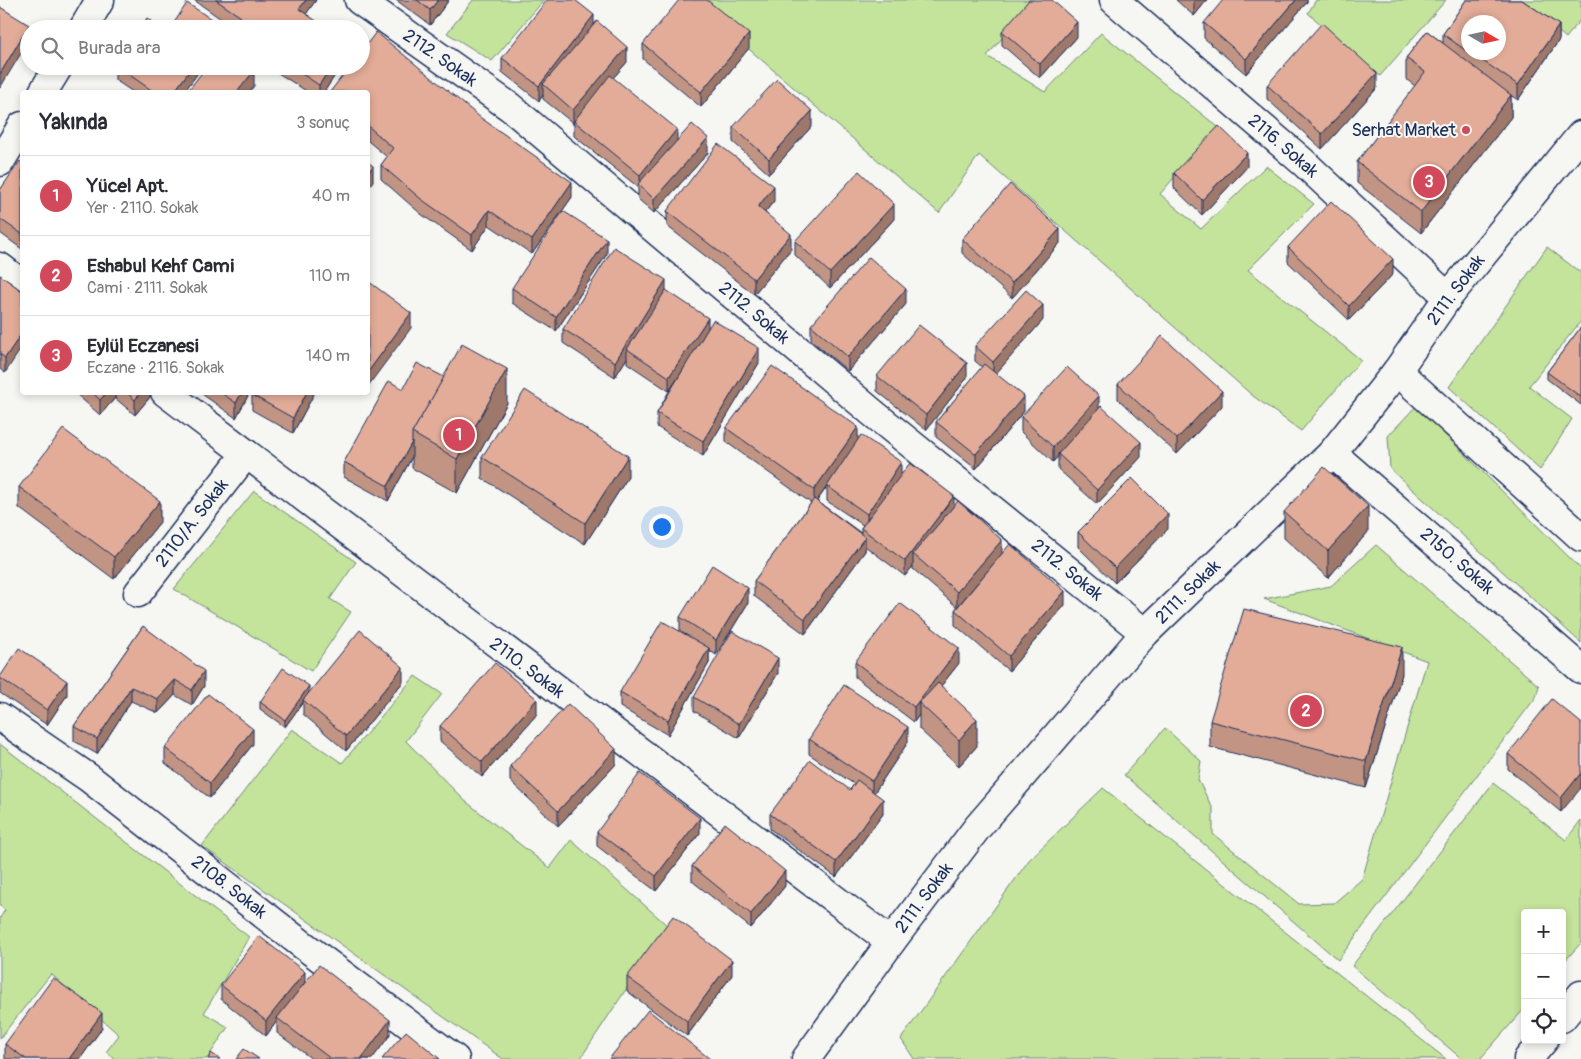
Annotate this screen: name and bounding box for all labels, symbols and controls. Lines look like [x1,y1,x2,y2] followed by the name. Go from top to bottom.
[1461,15,1506,60] north arrow
[20,20,370,75] search box
[398,24,482,92] street label: 2112. Sokak
[38,34,66,62] icon: search
[78,36,161,60] text: Burada ara
[40,109,107,136] text: Yakında
[1243,109,1323,183] street label: 2116. Sokak
[297,113,350,133] text: 3 sonuç
[1351,119,1457,142] place label: Serhat Market
[1460,124,1472,136] marker: Serhat Market
[1413,163,1445,201] pin: 3
[87,174,169,198] text: Yücel Apt.
[53,186,59,206] text: 1
[312,186,350,206] text: 40 m
[87,198,198,218] text: Yer · 2110. Sokak
[1422,250,1490,330] street label: 2111. Sokak
[87,254,234,278] text: Eshabul Kehf Cami
[52,266,60,286] text: 2
[309,266,350,286] text: 110 m
[714,277,795,350] street label: 2112. Sokak
[87,278,208,298] text: Cami · 2111. Sokak
[87,334,199,358] text: Eylül Eczanesi
[52,346,60,366] text: 3
[306,346,350,366] text: 140 m
[87,358,224,378] text: Eczane · 2116. Sokak
[443,416,475,454] pin: 1
[150,474,234,572] street label: 2110/A. Sokak
[649,514,675,540] your location
[1415,523,1499,600] street label: 2150. Sokak
[1027,534,1108,606] street label: 2112. Sokak
[1150,555,1226,629] street label: 2111. Sokak
[485,632,569,704] street label: 2110. Sokak
[1290,692,1322,730] pin: 2
[187,850,272,924] street label: 2108. Sokak
[890,858,958,938] street label: 2111. Sokak
[1521,909,1566,1044] map controls
[1521,909,1566,954] button: +
[1521,954,1566,999] button: −
[1521,999,1566,1044] button: locate

